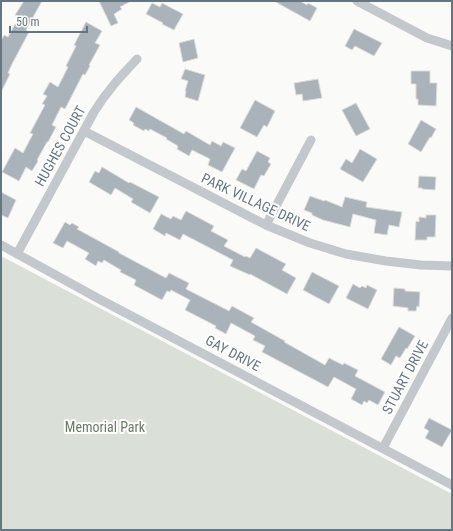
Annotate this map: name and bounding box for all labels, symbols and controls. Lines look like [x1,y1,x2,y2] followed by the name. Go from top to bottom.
[10,8,87,34] scale bar
[16,15,40,29] text: 50 m
[31,103,89,189] street label: HUGHES COURT
[199,170,313,234] street label: PARK VILLAGE DRIVE
[203,332,263,374] street label: GAY DRIVE
[379,337,431,417] street label: STUART DRIVE
[65,419,146,435] park label: Memorial Park

